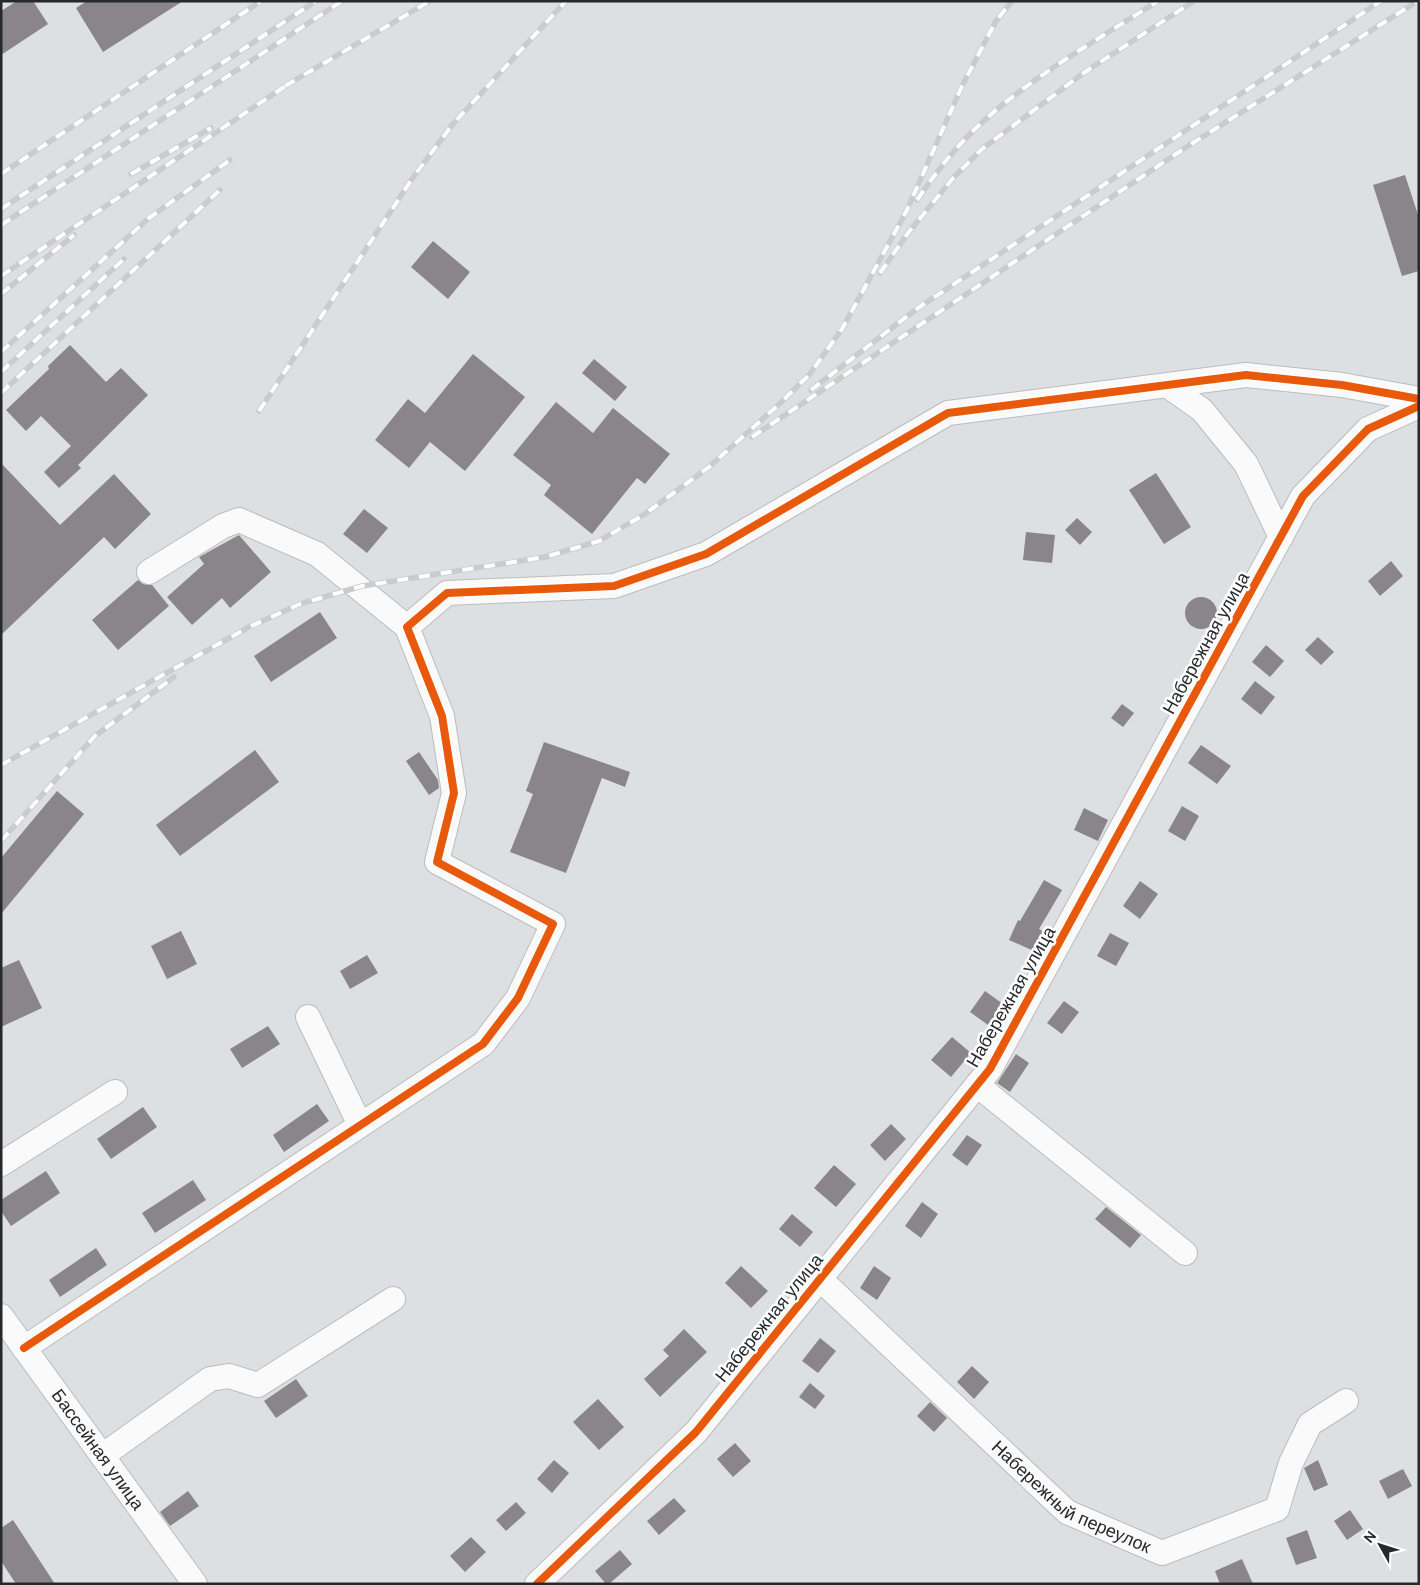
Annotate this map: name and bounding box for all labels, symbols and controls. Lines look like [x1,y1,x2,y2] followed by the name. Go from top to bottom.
[1157,567,1256,718] street label: Набережная улица
[961,921,1062,1072] street label: Набережная улица
[710,1248,829,1387] street label: Набережная улица
[46,1384,150,1516] street label: Бассейная улица
[987,1435,1155,1559] street label: Набережный переулок
[1355,1520,1405,1570] north arrow
[1360,1527,1380,1546] text: N

